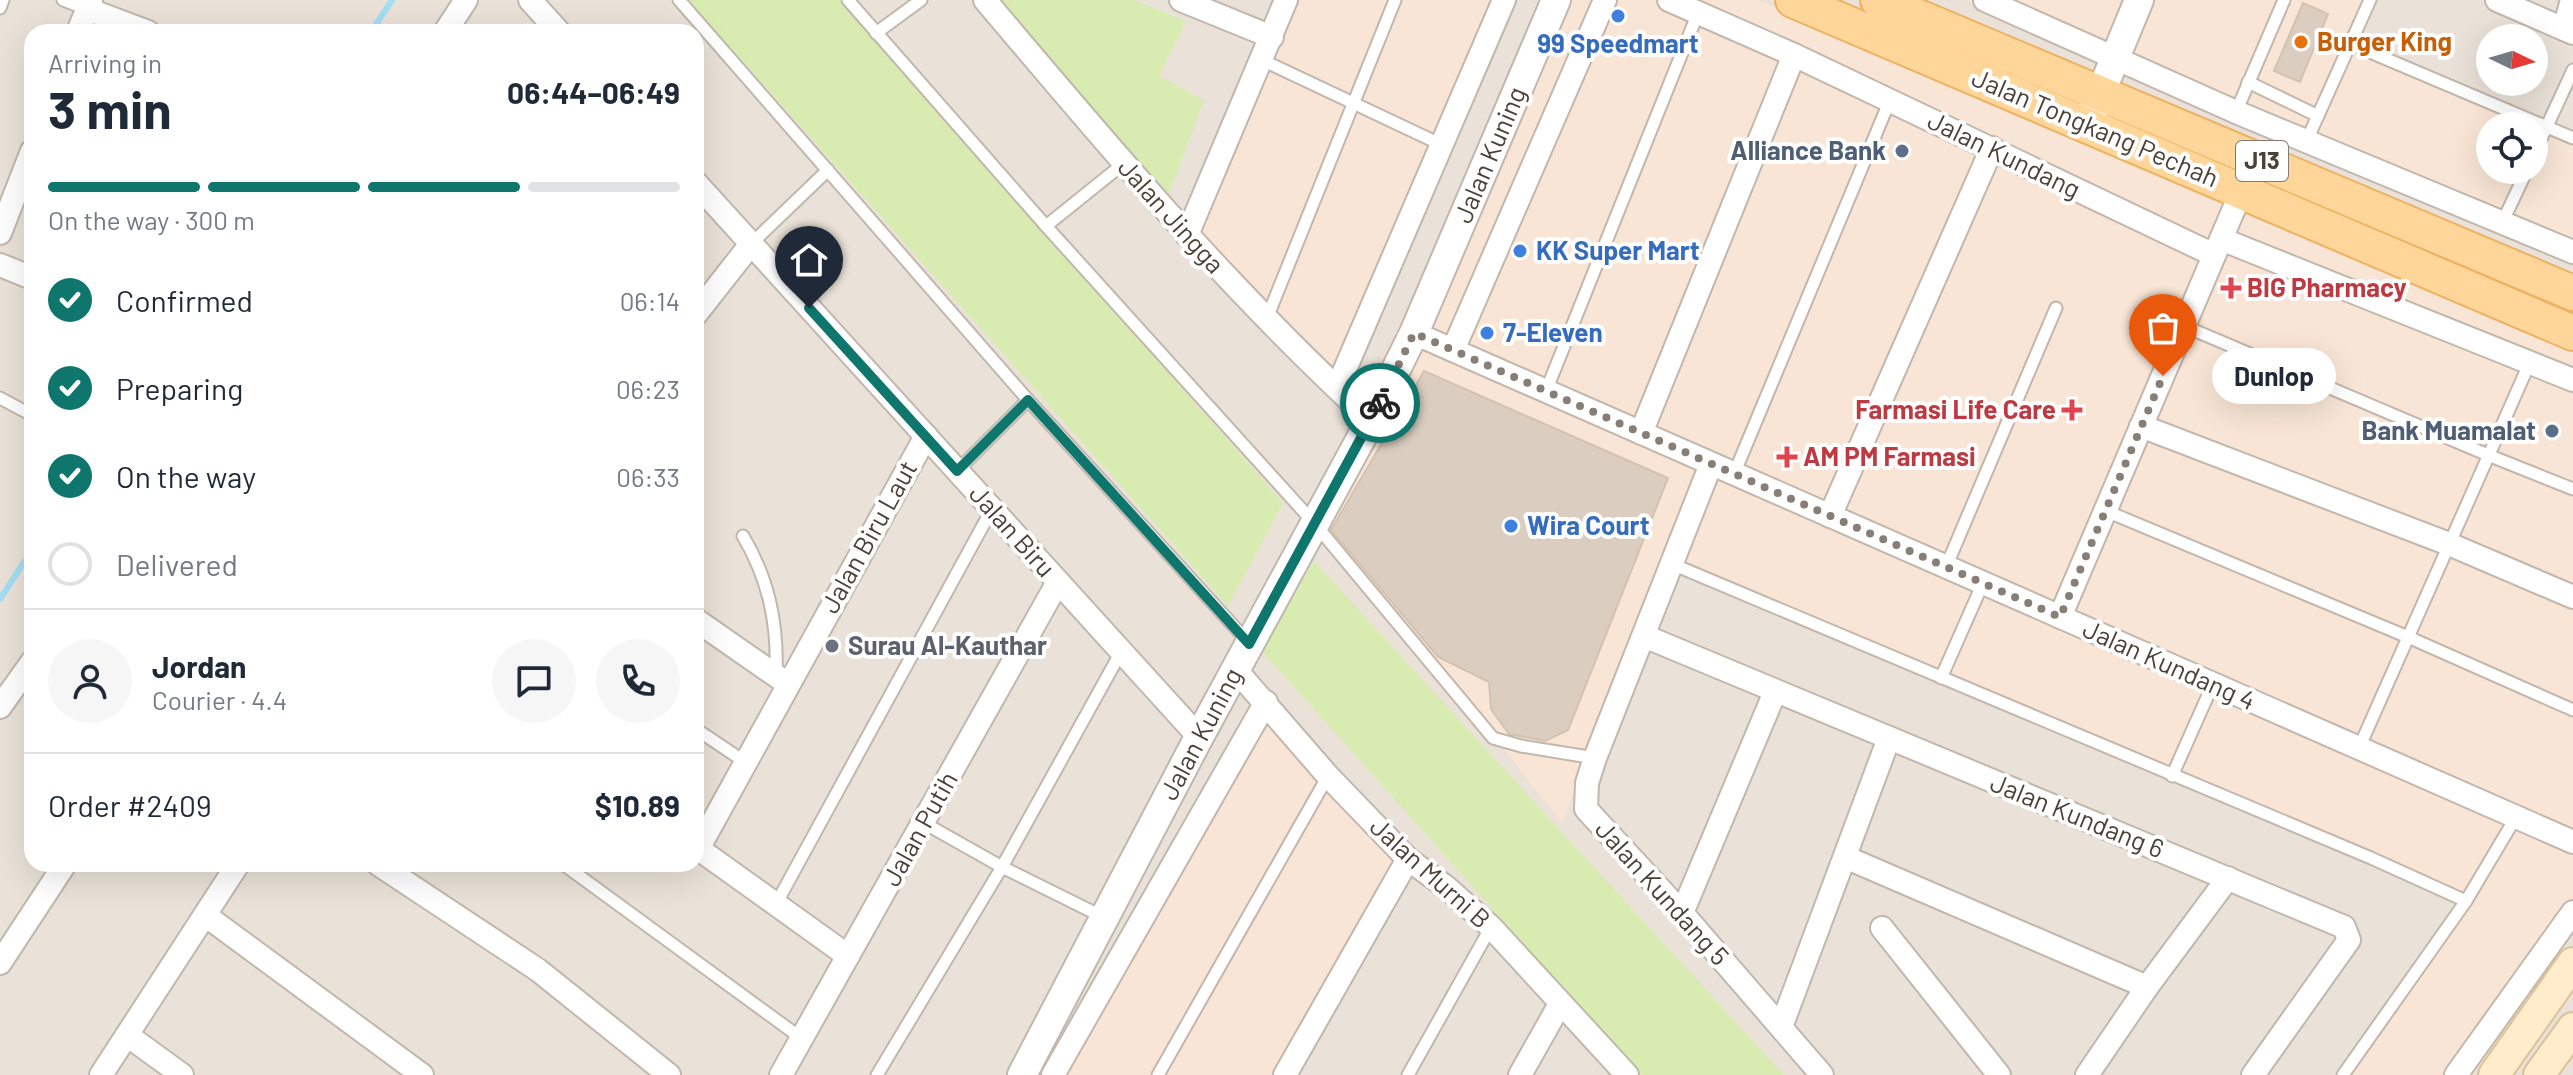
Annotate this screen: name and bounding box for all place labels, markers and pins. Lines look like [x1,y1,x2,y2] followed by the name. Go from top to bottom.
[1609,7,1627,25] marker: 99 Speedmart
[2317,25,2452,56] place label: Burger King
[1537,27,1699,58] place label: 99 Speedmart
[2292,33,2310,51] marker: Burger King
[1730,134,1886,165] place label: Alliance Bank
[1893,142,1911,160] marker: Alliance Bank
[775,226,843,308] pin
[1536,234,1700,265] place label: KK Super Mart
[1511,242,1529,260] marker: KK Super Mart
[2247,271,2407,302] place label: BIG Pharmacy
[2222,279,2240,297] marker: BIG Pharmacy
[2129,294,2197,376] pin
[1503,316,1603,347] place label: 7-Eleven
[1478,324,1496,342] marker: 7-Eleven
[2211,348,2335,404] callout: Dunlop
[1855,393,2056,424] place label: Farmasi Life Care
[2063,401,2081,419] marker: Farmasi Life Care
[2361,414,2536,445] place label: Bank Muamalat
[2543,422,2561,440] marker: Bank Muamalat
[1803,440,1976,471] place label: AM PM Farmasi
[1778,448,1796,466] marker: AM PM Farmasi
[1527,509,1650,540] place label: Wira Court
[1502,517,1520,535] marker: Wira Court
[848,629,1047,660] place label: Surau Al-Kauthar
[823,637,841,655] marker: Surau Al-Kauthar

